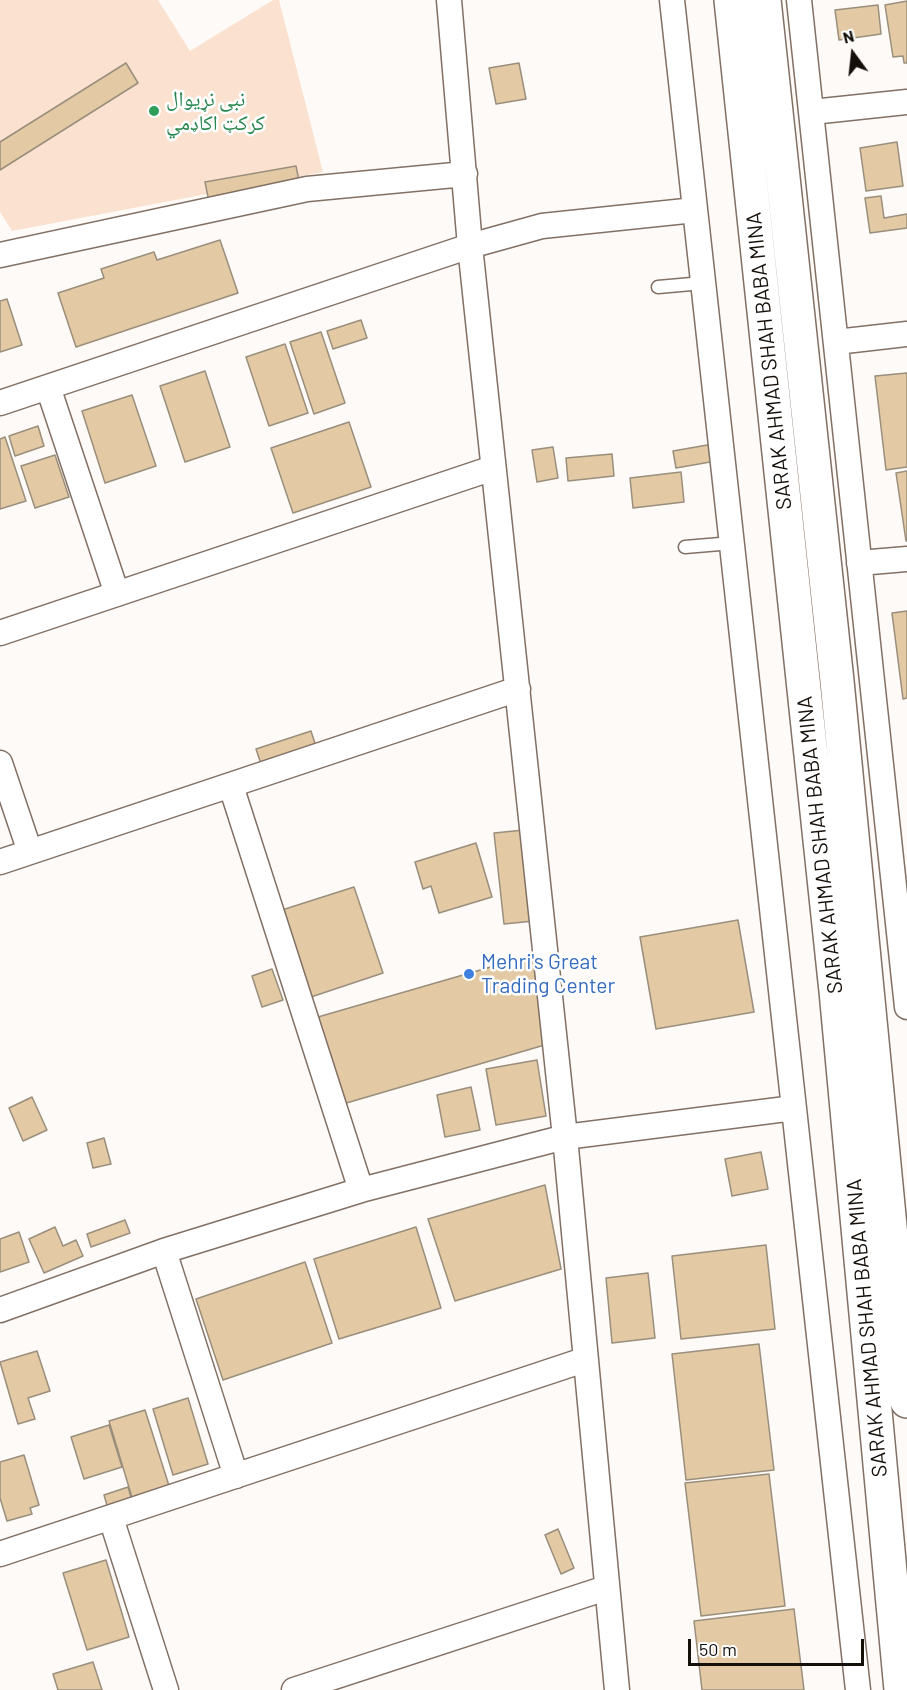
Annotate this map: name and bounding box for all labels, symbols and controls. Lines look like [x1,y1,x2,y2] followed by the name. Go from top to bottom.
[823,24,883,84] north arrow
[841,26,856,47] text: N
[166,86,265,136] place label: نبی نړیوال کرکټ اکاډمي
[147,104,161,118] marker: نبی نړیوال کرکټ اکاډمي
[741,211,797,511] street label: SARAK AHMAD SHAH BABA MINA
[792,695,848,995] street label: SARAK AHMAD SHAH BABA MINA
[481,949,615,999] place label: Mehri's Great Trading Center
[462,967,476,981] marker: Mehri's Great Trading Center
[841,1178,893,1478] street label: SARAK AHMAD SHAH BABA MINA
[691,1627,866,1665] scale bar
[699,1638,737,1660] text: 50 m

